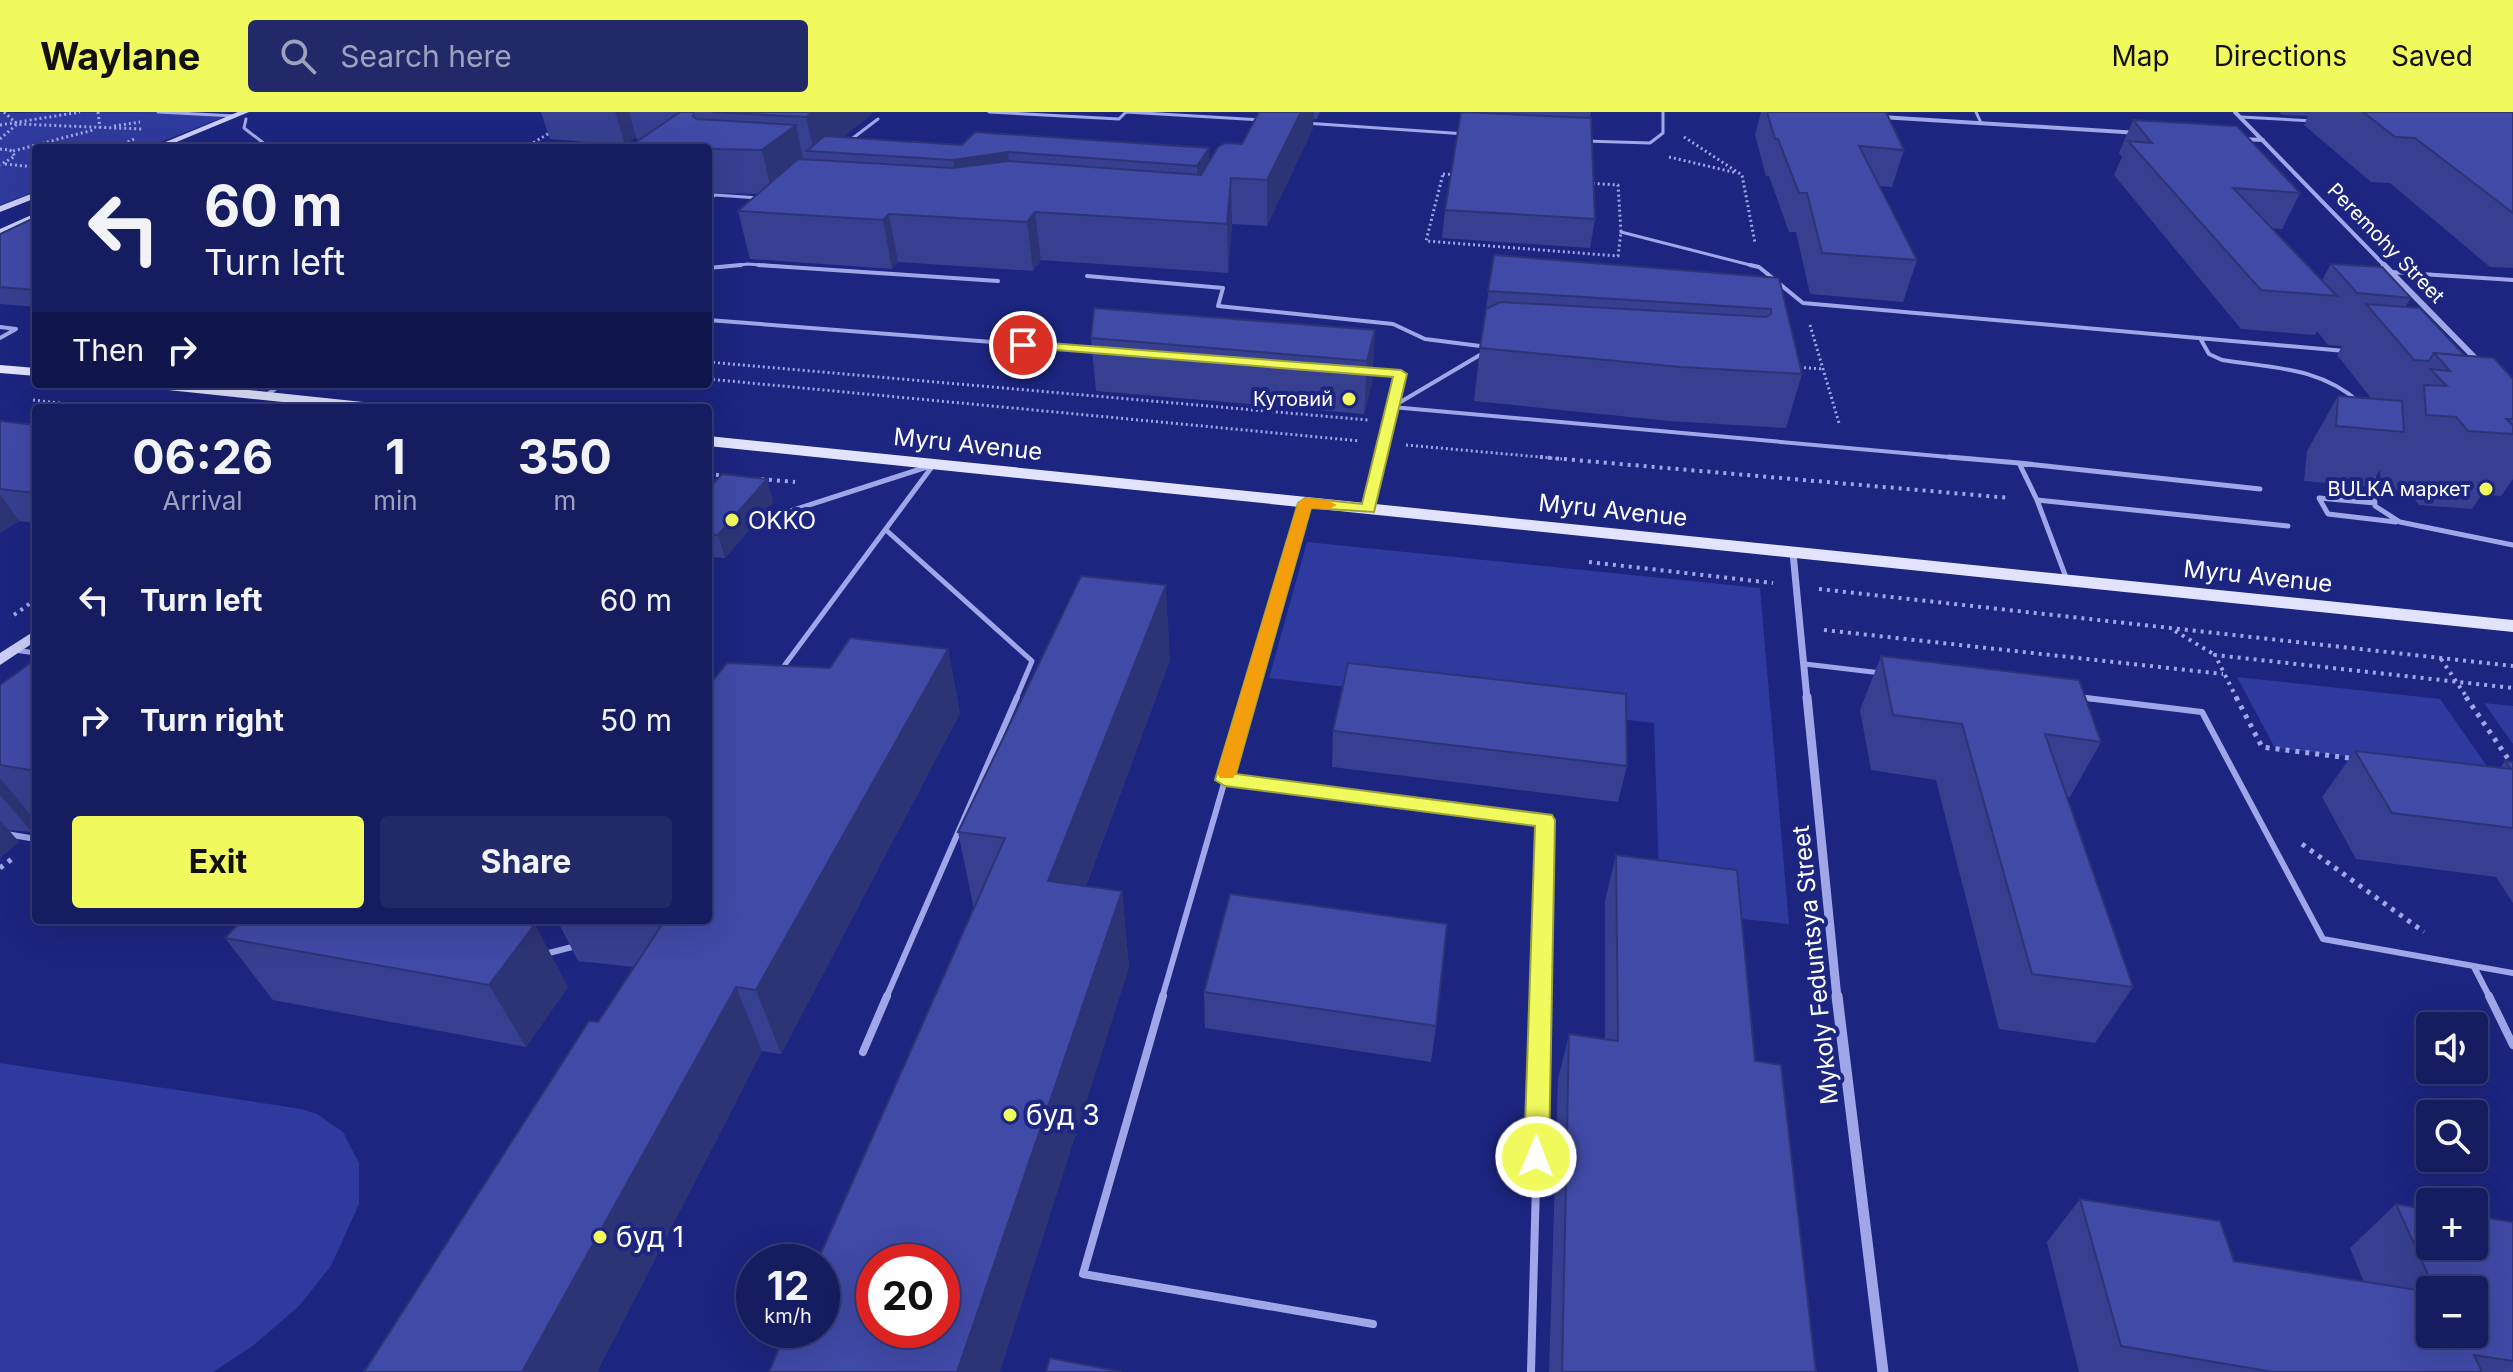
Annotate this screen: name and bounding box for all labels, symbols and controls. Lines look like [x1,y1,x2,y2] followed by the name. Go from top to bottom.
[248,20,808,92] search box
[40,33,200,79] text: Waylane
[276,34,320,78] icon: search
[340,38,512,74] text: Search here
[2111,39,2170,73] text: Map
[2214,39,2347,73] text: Directions
[2391,39,2473,73] text: Saved
[204,172,343,240] text: 60 m
[72,176,176,280] icon: left
[2323,178,2450,308] street label: Peremohy Street
[204,240,345,284] text: Turn left
[989,311,1057,379] pin
[1001,323,1045,367] icon: arrive
[160,328,204,372] icon: right
[72,332,144,368] text: Then
[1253,387,1333,411] place label: Кутовий
[1340,390,1358,408] marker: Кутовий
[892,422,1044,466] street label: Myru Avenue
[132,427,273,486] text: 06:26
[385,427,406,486] text: 1
[518,427,612,486] text: 350
[2328,477,2471,501] place label: BULKA маркет
[2477,480,2495,498] marker: BULKA маркет
[163,485,243,516] text: Arrival
[373,485,418,516] text: min
[553,485,576,516] text: m
[1537,488,1689,532] street label: Myru Avenue
[748,506,816,535] place label: OKKO
[723,511,741,529] marker: OKKO
[2182,554,2334,598] street label: Myru Avenue
[72,578,116,622] icon: left
[140,582,262,618] text: Turn left
[600,582,672,618] text: 60 m
[72,698,116,742] icon: right
[140,702,284,738] text: Turn right
[600,702,672,738] text: 50 m
[72,816,364,908] button: Exit
[380,816,672,908] button: Share
[1786,824,1844,1106] street label: Mykoly Feduntsya Street
[2416,1012,2488,1348] map controls
[2416,1012,2488,1084] button: sound
[1026,1098,1100,1132] place label: буд 3
[2416,1100,2488,1172] button: search
[1001,1106,1019,1124] marker: буд 3
[1494,1115,1578,1199] position arrow
[2416,1188,2488,1260] button: +
[616,1220,684,1254] place label: буд 1
[591,1228,609,1246] marker: буд 1
[856,1244,960,1348] speed limit sign: 20
[767,1261,809,1310] text: 12
[2416,1276,2488,1348] button: −
[764,1304,812,1328] text: km/h

